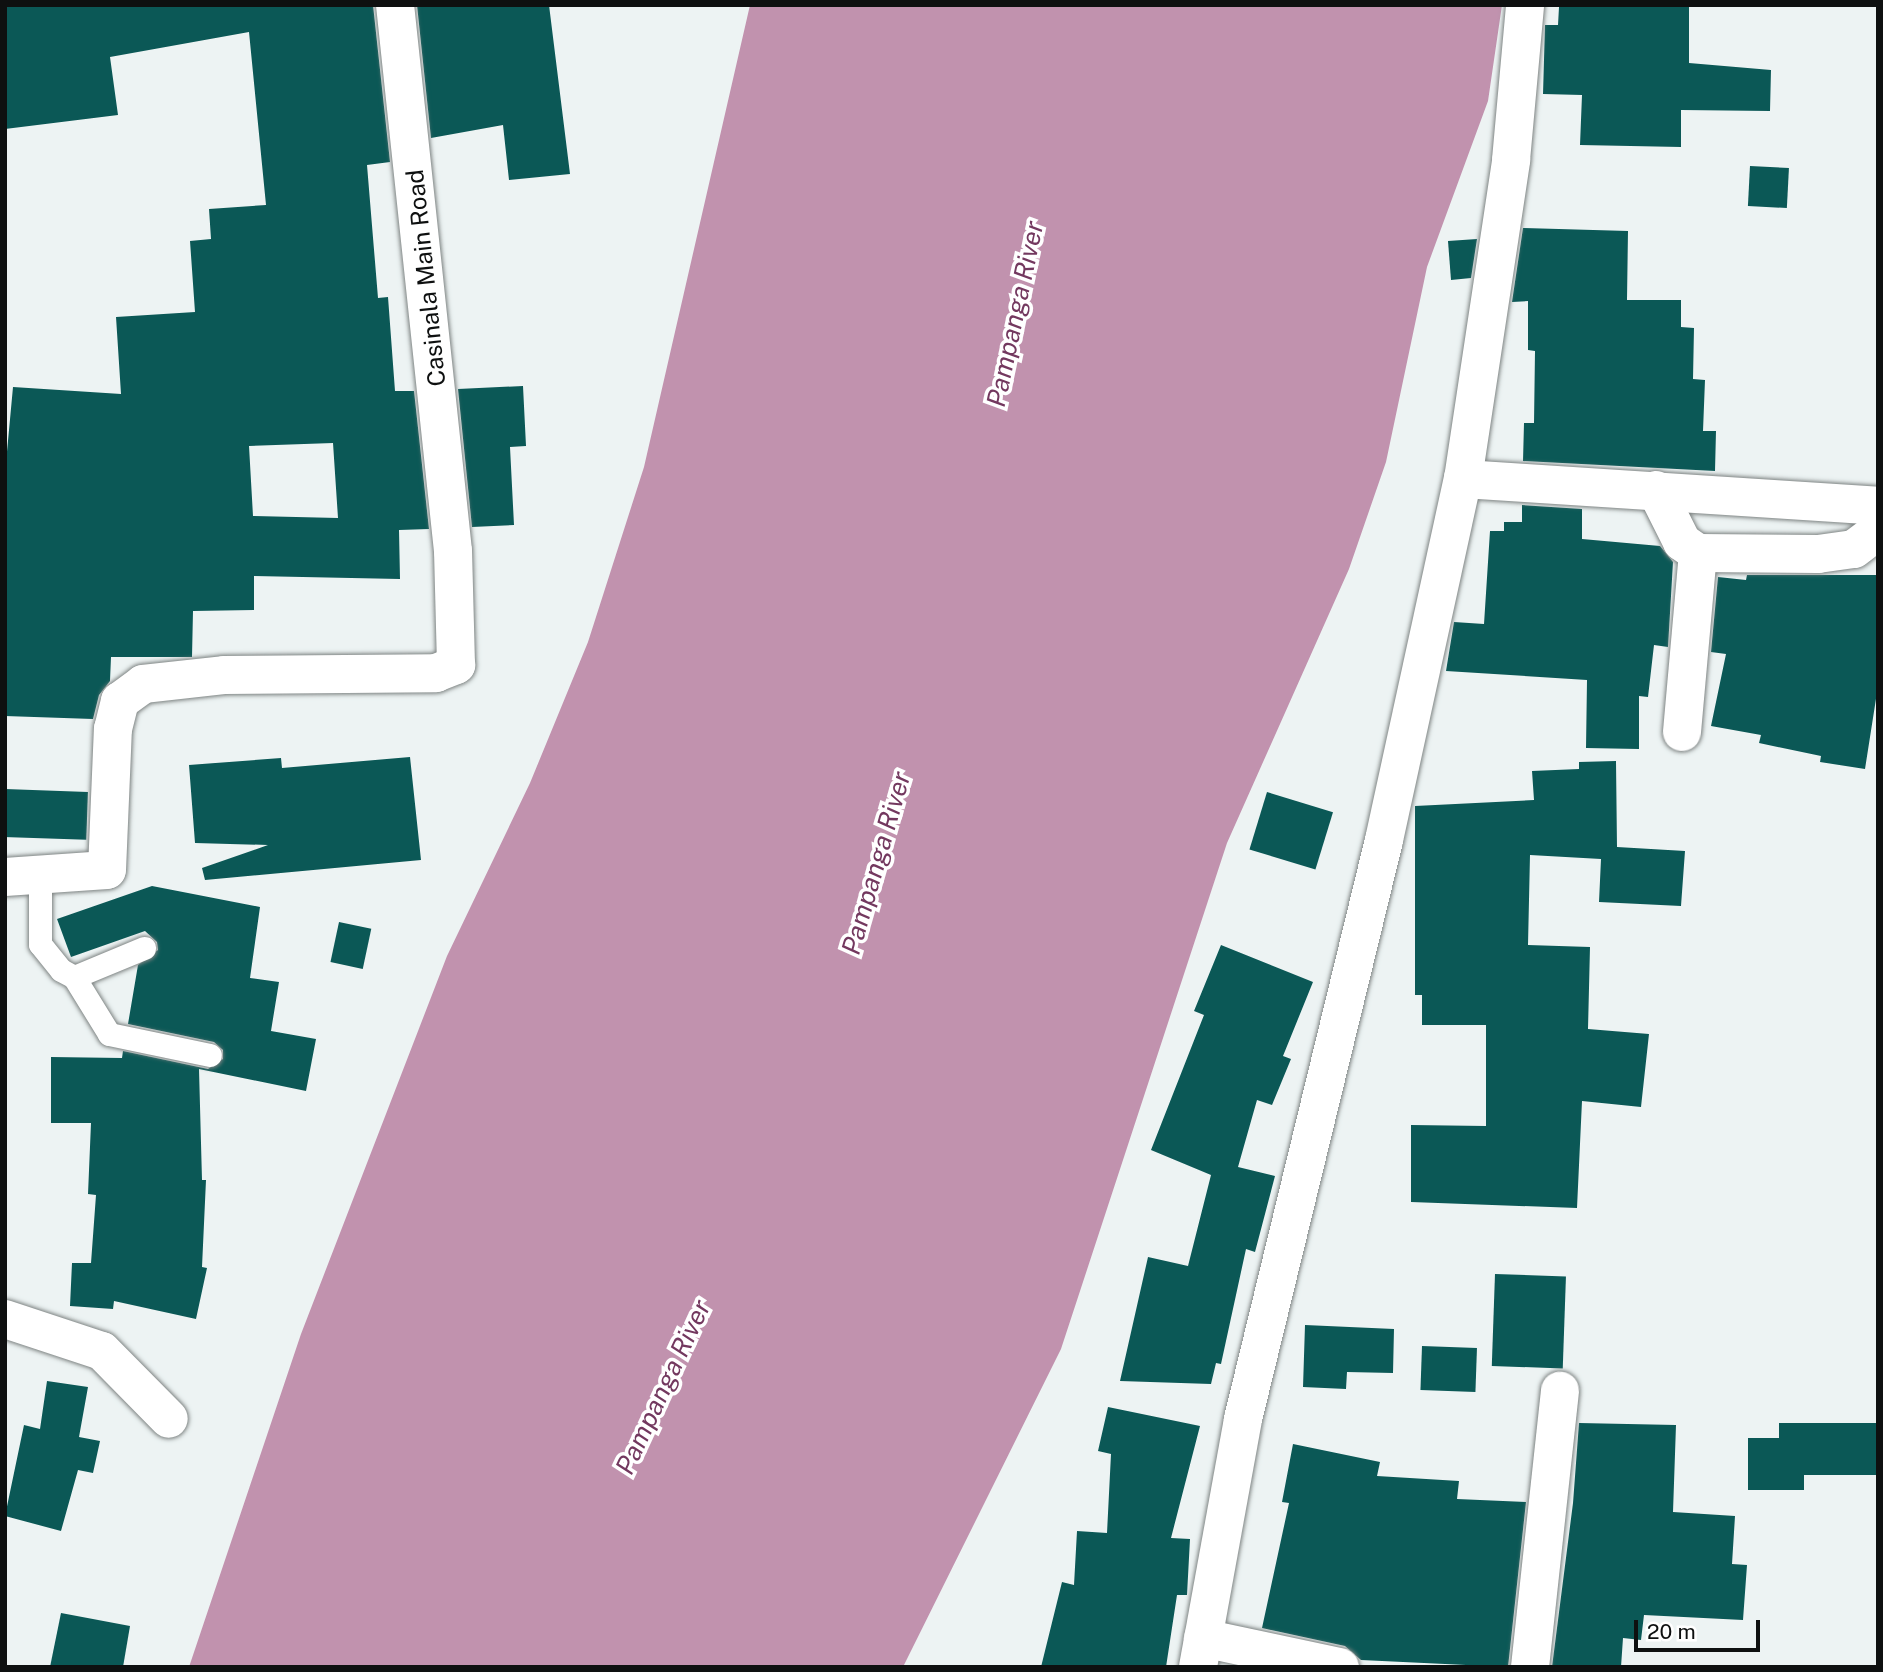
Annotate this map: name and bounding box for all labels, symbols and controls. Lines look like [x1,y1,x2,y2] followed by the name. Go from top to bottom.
[400,168,452,388] street label: Casinala Main Road
[980,218,1050,410] water label: Pampanga River
[835,768,917,958] water label: Pampanga River
[609,1295,717,1479] water label: Pampanga River
[1638,1606,1764,1650] scale bar
[1647,1619,1696,1644] text: 20 m

